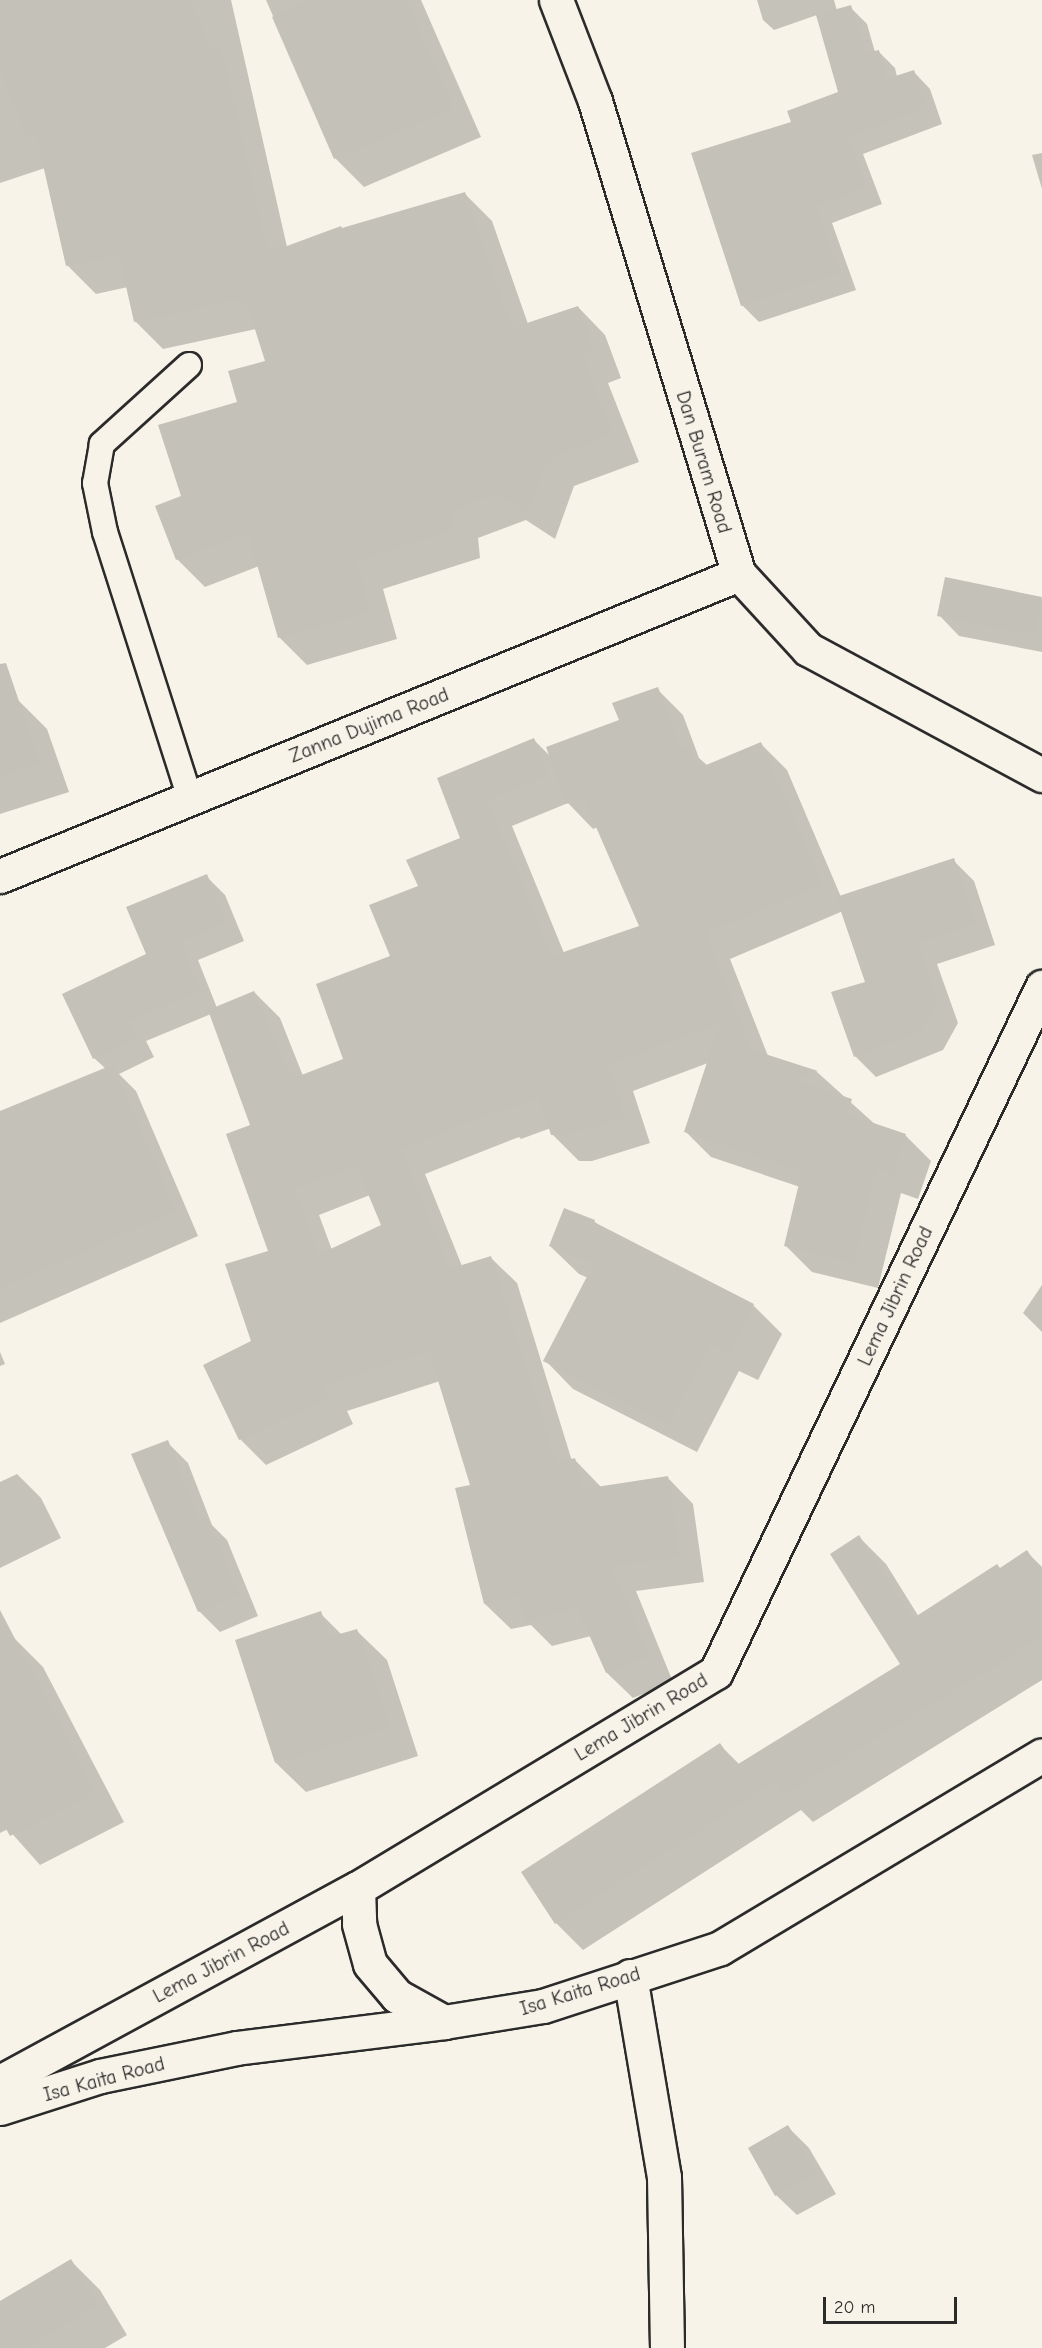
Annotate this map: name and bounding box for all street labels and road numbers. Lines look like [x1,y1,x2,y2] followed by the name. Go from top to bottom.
[671,388,737,536] street label: Dan Buram Road
[286,682,452,768] street label: Zanna Dujima Road
[852,1223,938,1369] street label: Lema Jibrin Road
[570,1668,712,1766] street label: Lema Jibrin Road
[149,1916,293,2008] street label: Lema Jibrin Road
[517,1961,643,2021] street label: Isa Kaita Road
[41,2051,167,2107] street label: Isa Kaita Road

